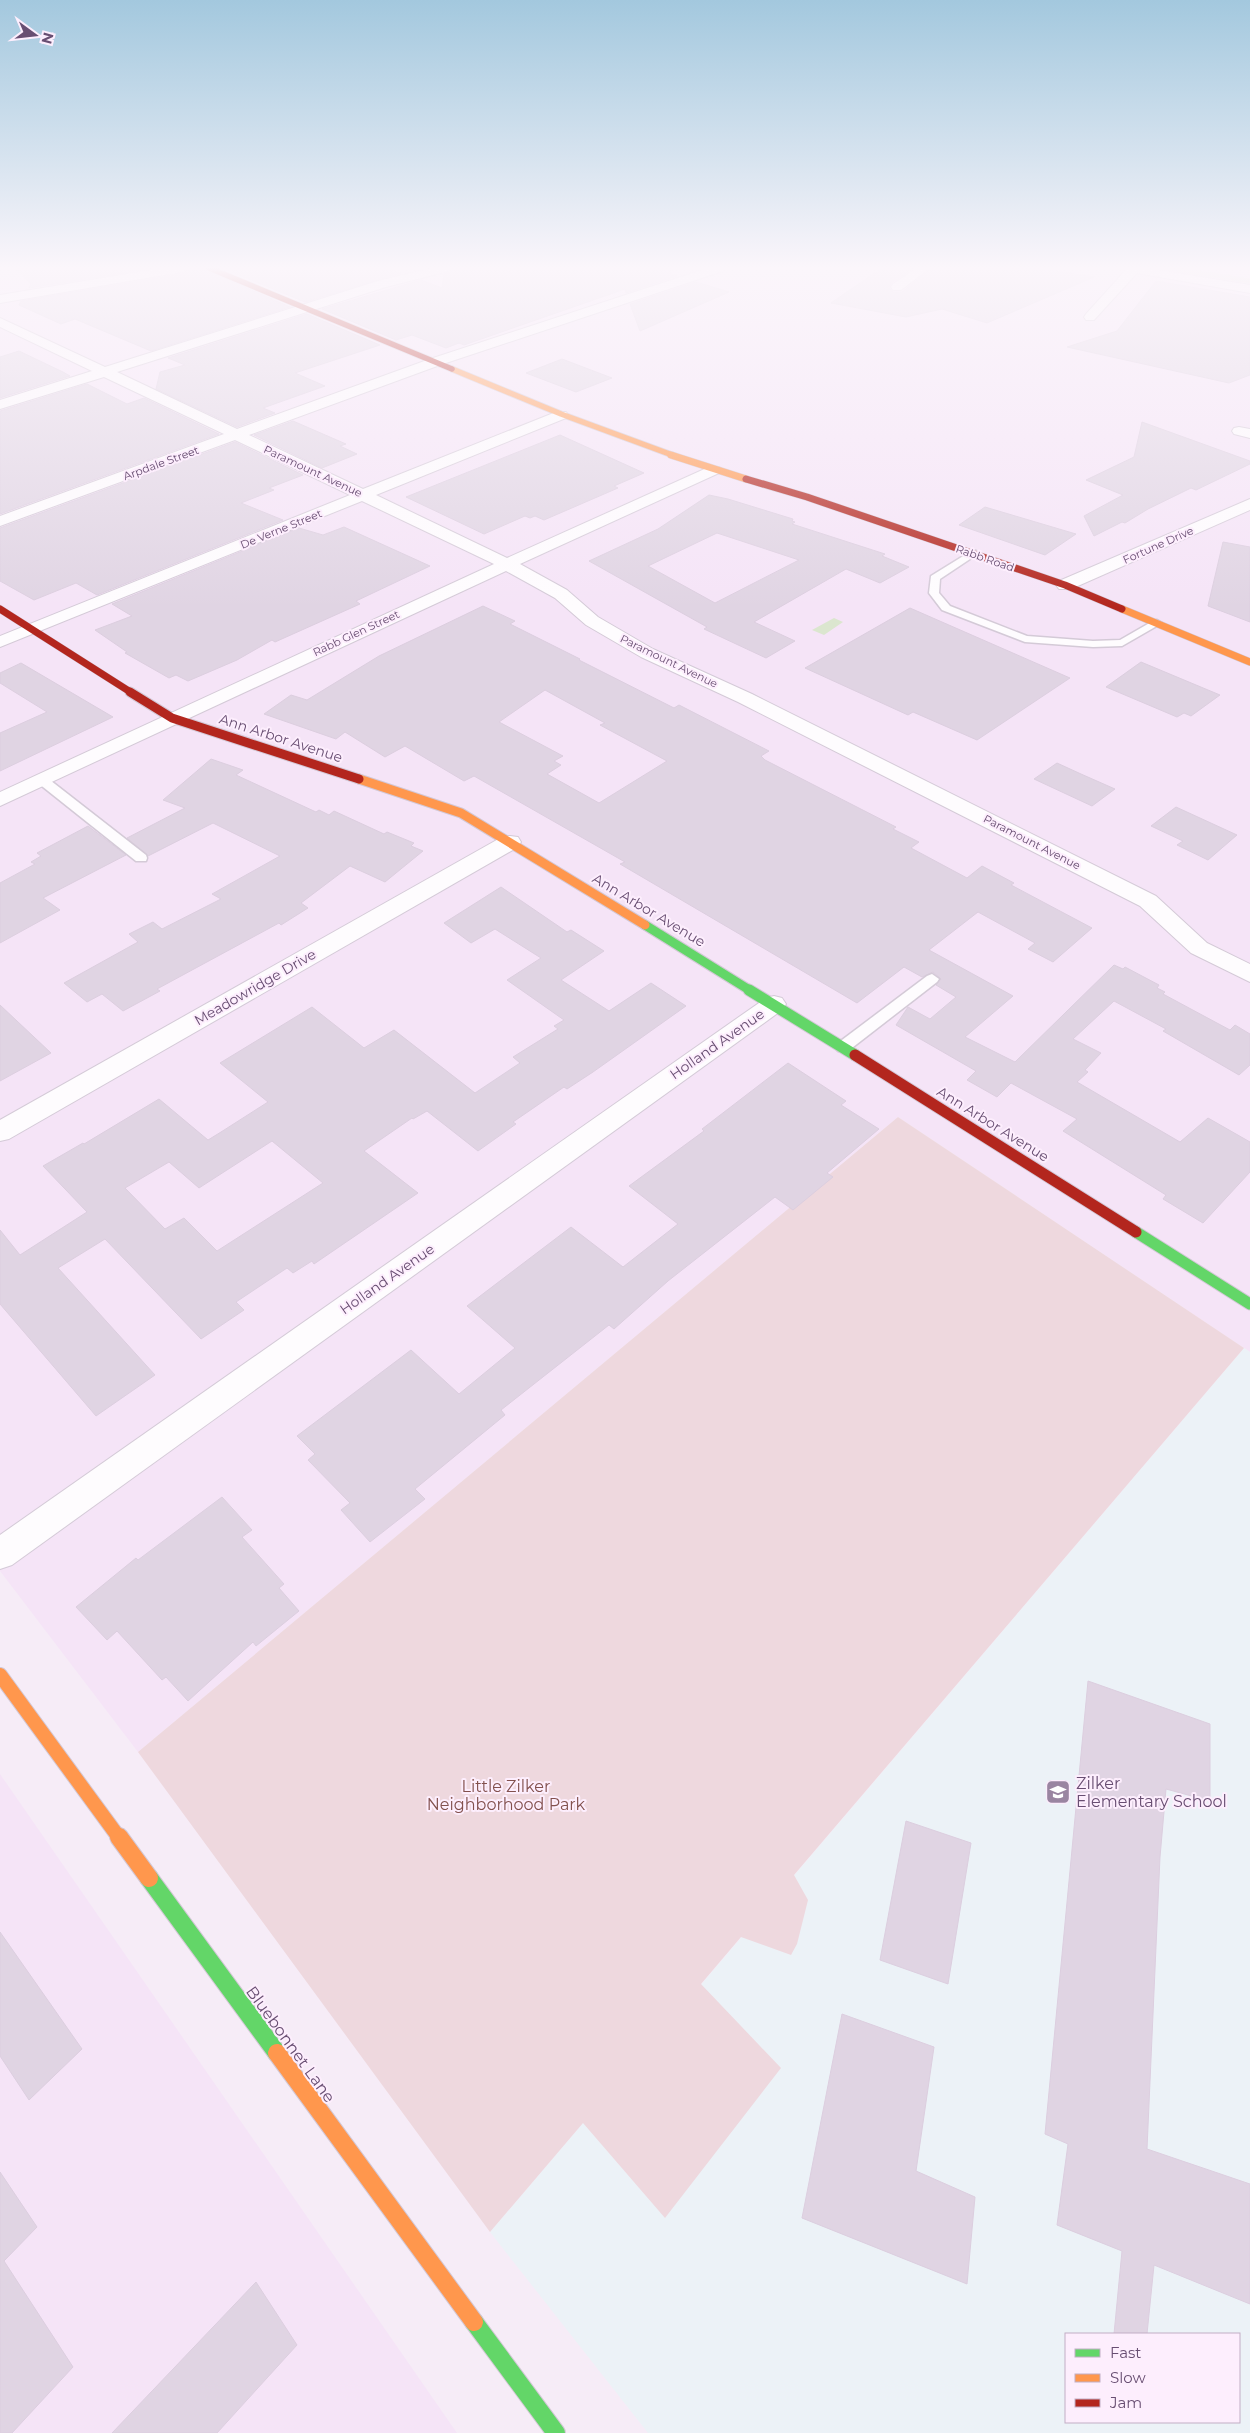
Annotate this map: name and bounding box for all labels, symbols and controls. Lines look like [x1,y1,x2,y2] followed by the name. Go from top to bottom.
[10,10,60,60] north arrow
[37,31,58,46] text: N
[262,442,365,500] street label: Paramount Avenue
[121,443,201,483] street label: Arpdale Street
[238,506,324,552] street label: De Verne Street
[1120,523,1196,567] street label: Fortune Drive
[954,541,1016,575] street label: Rabb Road
[311,607,402,659] street label: Rabb Glen Street
[618,631,720,691] street label: Paramount Avenue
[217,710,345,766] street label: Ann Arbor Avenue
[981,811,1083,873] street label: Paramount Avenue
[589,869,709,951] street label: Ann Arbor Avenue
[191,945,319,1029] street label: Meadowridge Drive
[666,1005,768,1083] street label: Holland Avenue
[934,1082,1052,1166] street label: Ann Arbor Avenue
[336,1240,438,1318] street label: Holland Avenue
[1076,1774,1227,1811] place label: Zilker Elementary School
[427,1777,586,1814] park label: Little Zilker Neighborhood Park
[1045,1779,1071,1805] school or university icon: Zilker Elementary School
[242,1982,339,2106] street label: Bluebonnet Lane
[1065,2333,1240,2423] legend
[1110,2343,1141,2362] text: Fast
[1110,2368,1146,2387] text: Slow
[1109,2393,1142,2412] text: Jam

